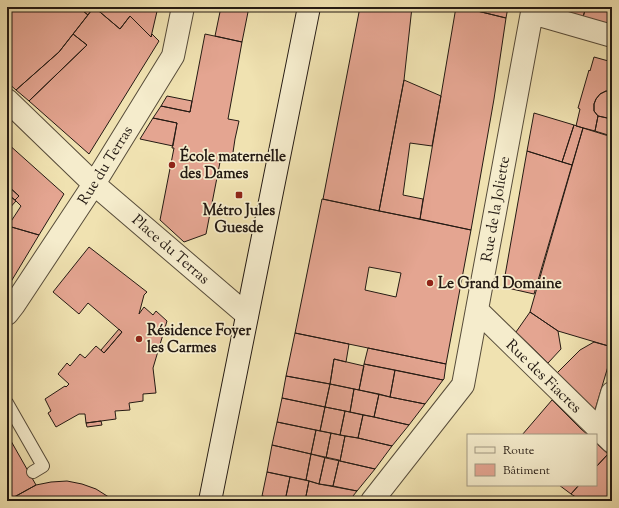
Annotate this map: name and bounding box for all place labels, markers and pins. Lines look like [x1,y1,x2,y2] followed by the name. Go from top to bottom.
[180,145,286,185] place label: École maternelle des Dames
[167,160,177,170] marker: École maternelle des Dames
[234,190,244,200] marker: Métro Jules Guesde
[203,201,275,239] place label: Métro Jules Guesde
[438,274,562,295] place label: Le Grand Domaine
[425,278,435,288] marker: Le Grand Domaine
[147,321,251,359] place label: Résidence Foyer les Carmes
[134,334,144,344] marker: Résidence Foyer les Carmes

